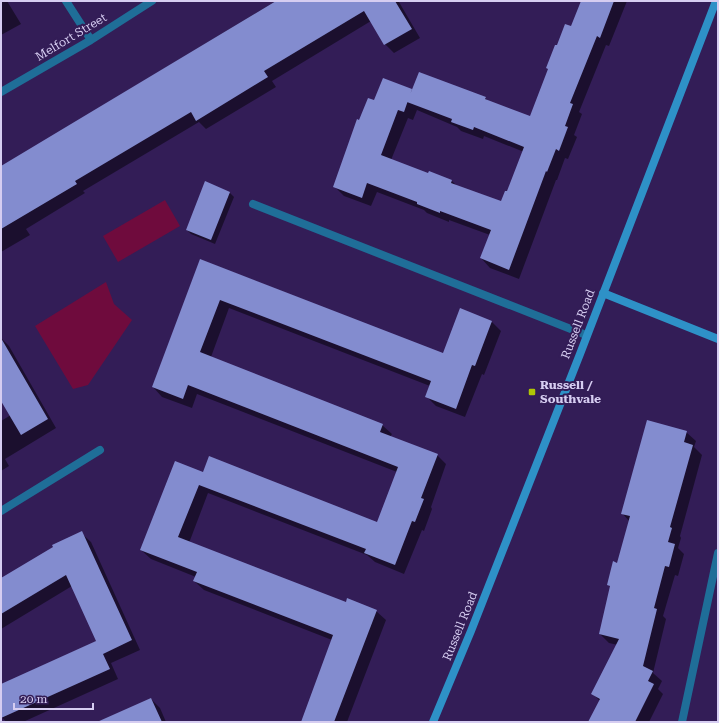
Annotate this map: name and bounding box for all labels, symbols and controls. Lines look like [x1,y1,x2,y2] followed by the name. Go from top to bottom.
[33,10,110,64] street label: Melfort Street
[558,287,598,361] street label: Russell Road
[540,378,601,406] place label: Russell / Southvale
[527,387,537,397] marker: Russell / Southvale
[440,589,480,663] street label: Russell Road
[14,685,93,711] scale bar
[20,692,47,706] text: 20 m

